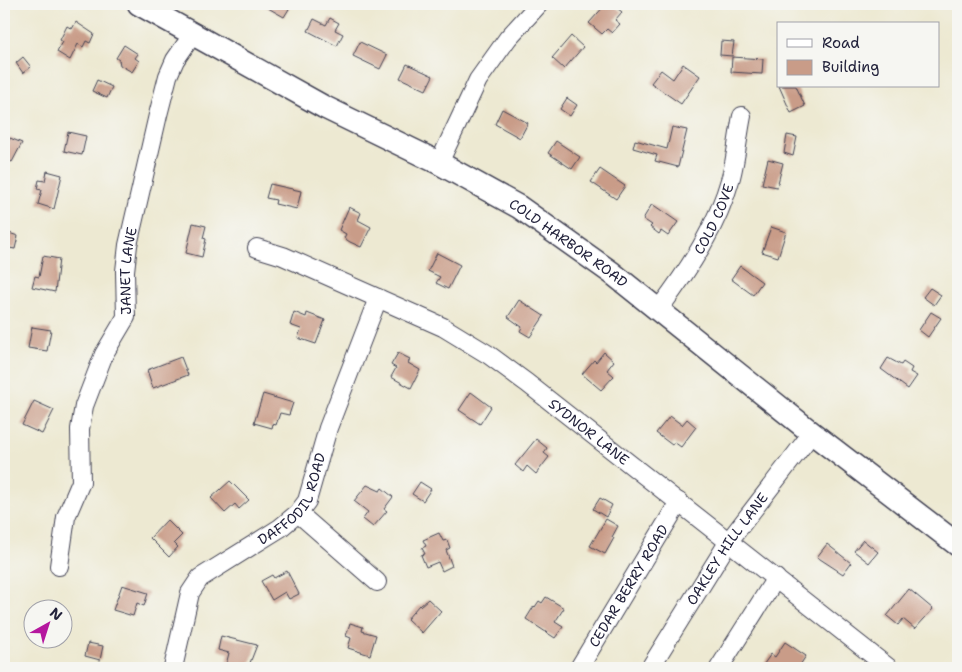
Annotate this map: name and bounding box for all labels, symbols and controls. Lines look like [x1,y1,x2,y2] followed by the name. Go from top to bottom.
[777,22,940,88] legend
[822,33,860,53] text: Road
[822,57,879,77] text: Building
[690,181,738,257] street label: COLD COVE
[506,194,631,291] street label: COLD HARBOR ROAD
[116,225,141,315] street label: JANET LANE
[545,394,633,469] street label: SYDNOR LANE
[254,451,329,549] street label: DAFFODIL ROAD
[682,489,772,608] street label: OAKLEY HILL LANE
[585,521,672,650] street label: CEDAR BERRY ROAD
[22,600,72,650] north arrow
[46,603,66,624] text: N

